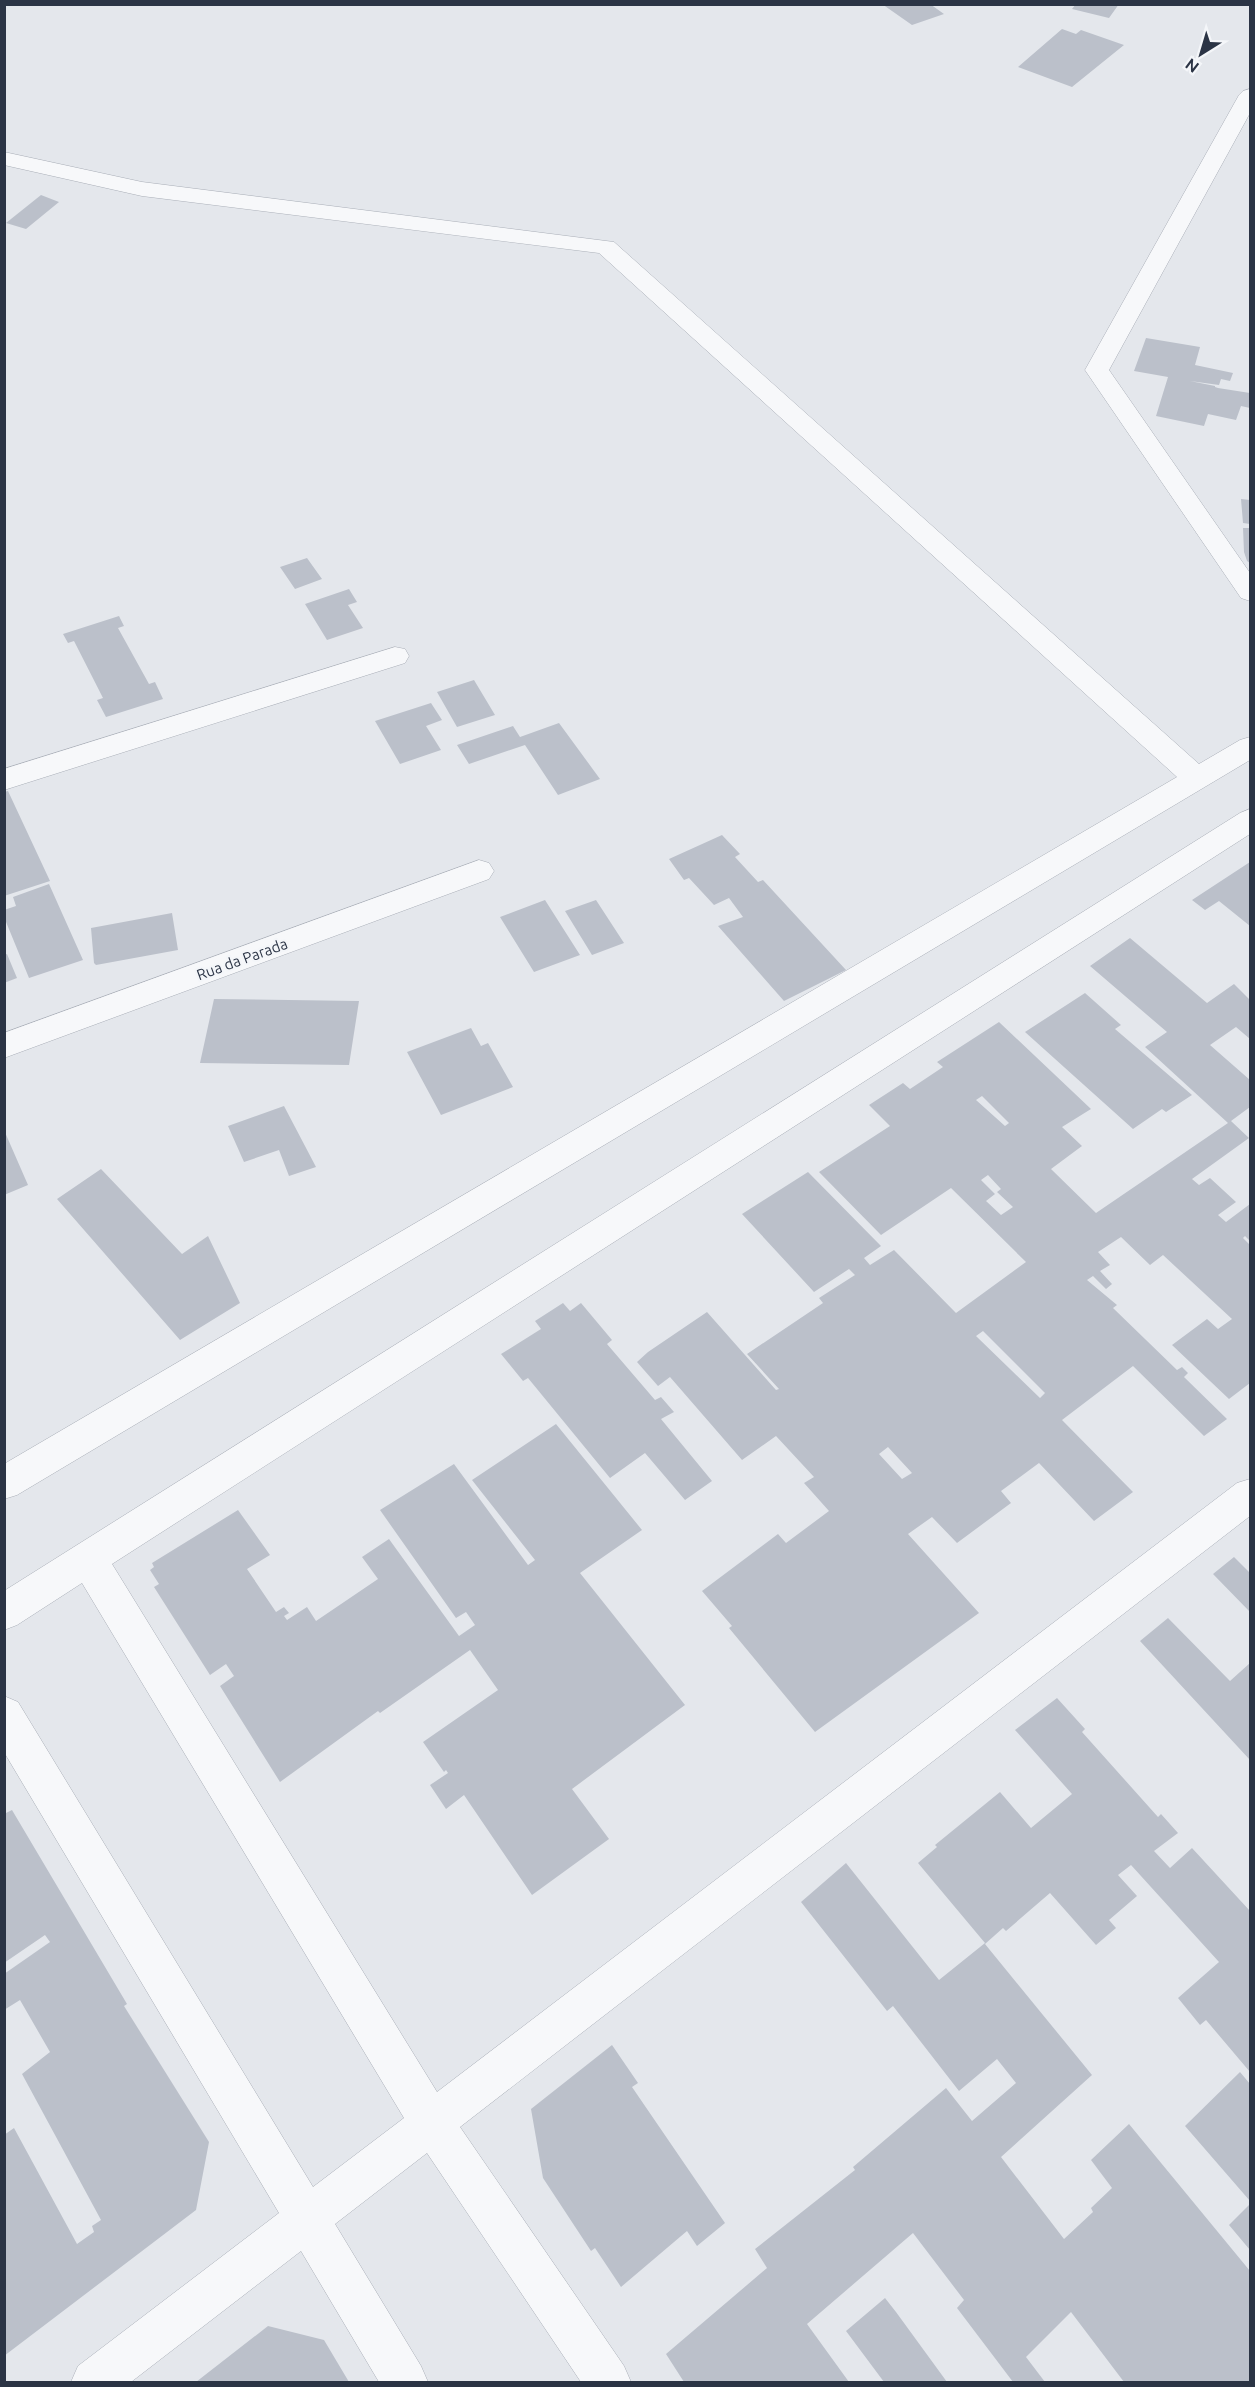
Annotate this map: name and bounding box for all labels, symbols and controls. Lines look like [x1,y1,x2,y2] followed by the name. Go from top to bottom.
[1171,24,1231,84] north arrow
[1182,55,1202,77] text: N
[194,935,290,983] street label: Rua da Parada

